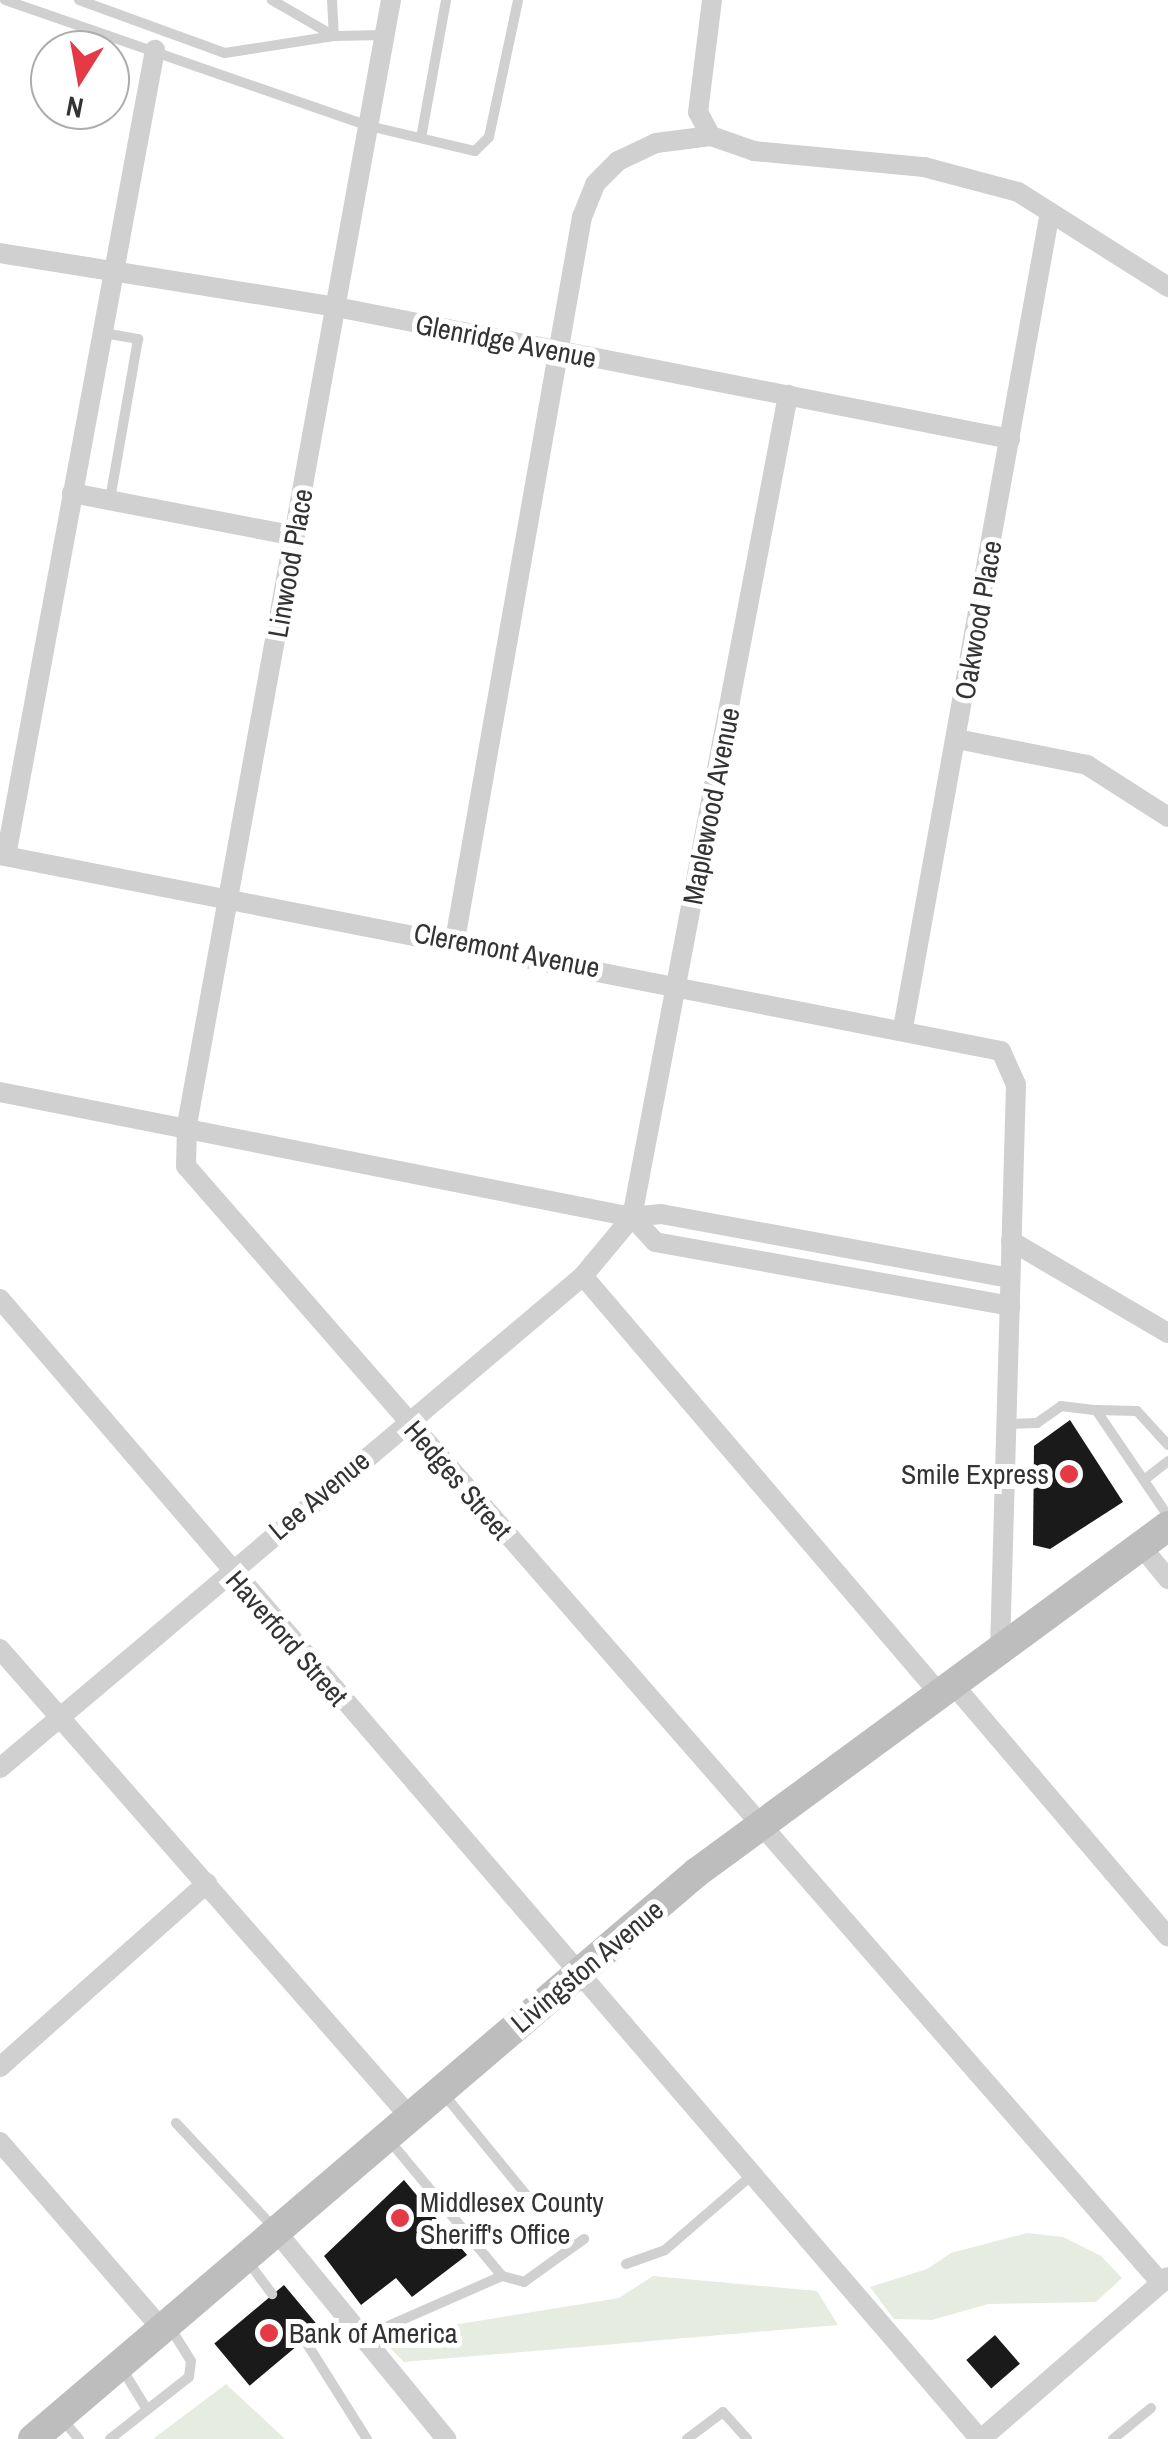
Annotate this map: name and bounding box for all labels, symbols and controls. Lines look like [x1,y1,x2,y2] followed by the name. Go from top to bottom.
[30,30,130,130] north arrow
[63,87,86,128] text: N
[412,307,600,375] street label: Glenridge Avenue
[260,486,320,640] street label: Linwood Place
[947,538,1009,702] street label: Oakwood Place
[675,704,747,908] street label: Maplewood Avenue
[411,915,603,985] street label: Cleremont Avenue
[397,1414,519,1546] street label: Hedges Street
[261,1443,377,1547] street label: Lee Avenue
[901,1457,1049,1491] place label: Smile Express
[1058,1463,1080,1485] marker: Smile Express
[219,1563,355,1713] street label: Haverford Street
[503,1892,671,2040] street label: Livingston Avenue
[420,2185,604,2251] place label: Middlesex County Sheriff's Office
[389,2207,411,2229] marker: Middlesex County Sheriff's Office
[289,2316,459,2350] place label: Bank of America
[258,2322,280,2344] marker: Bank of America

